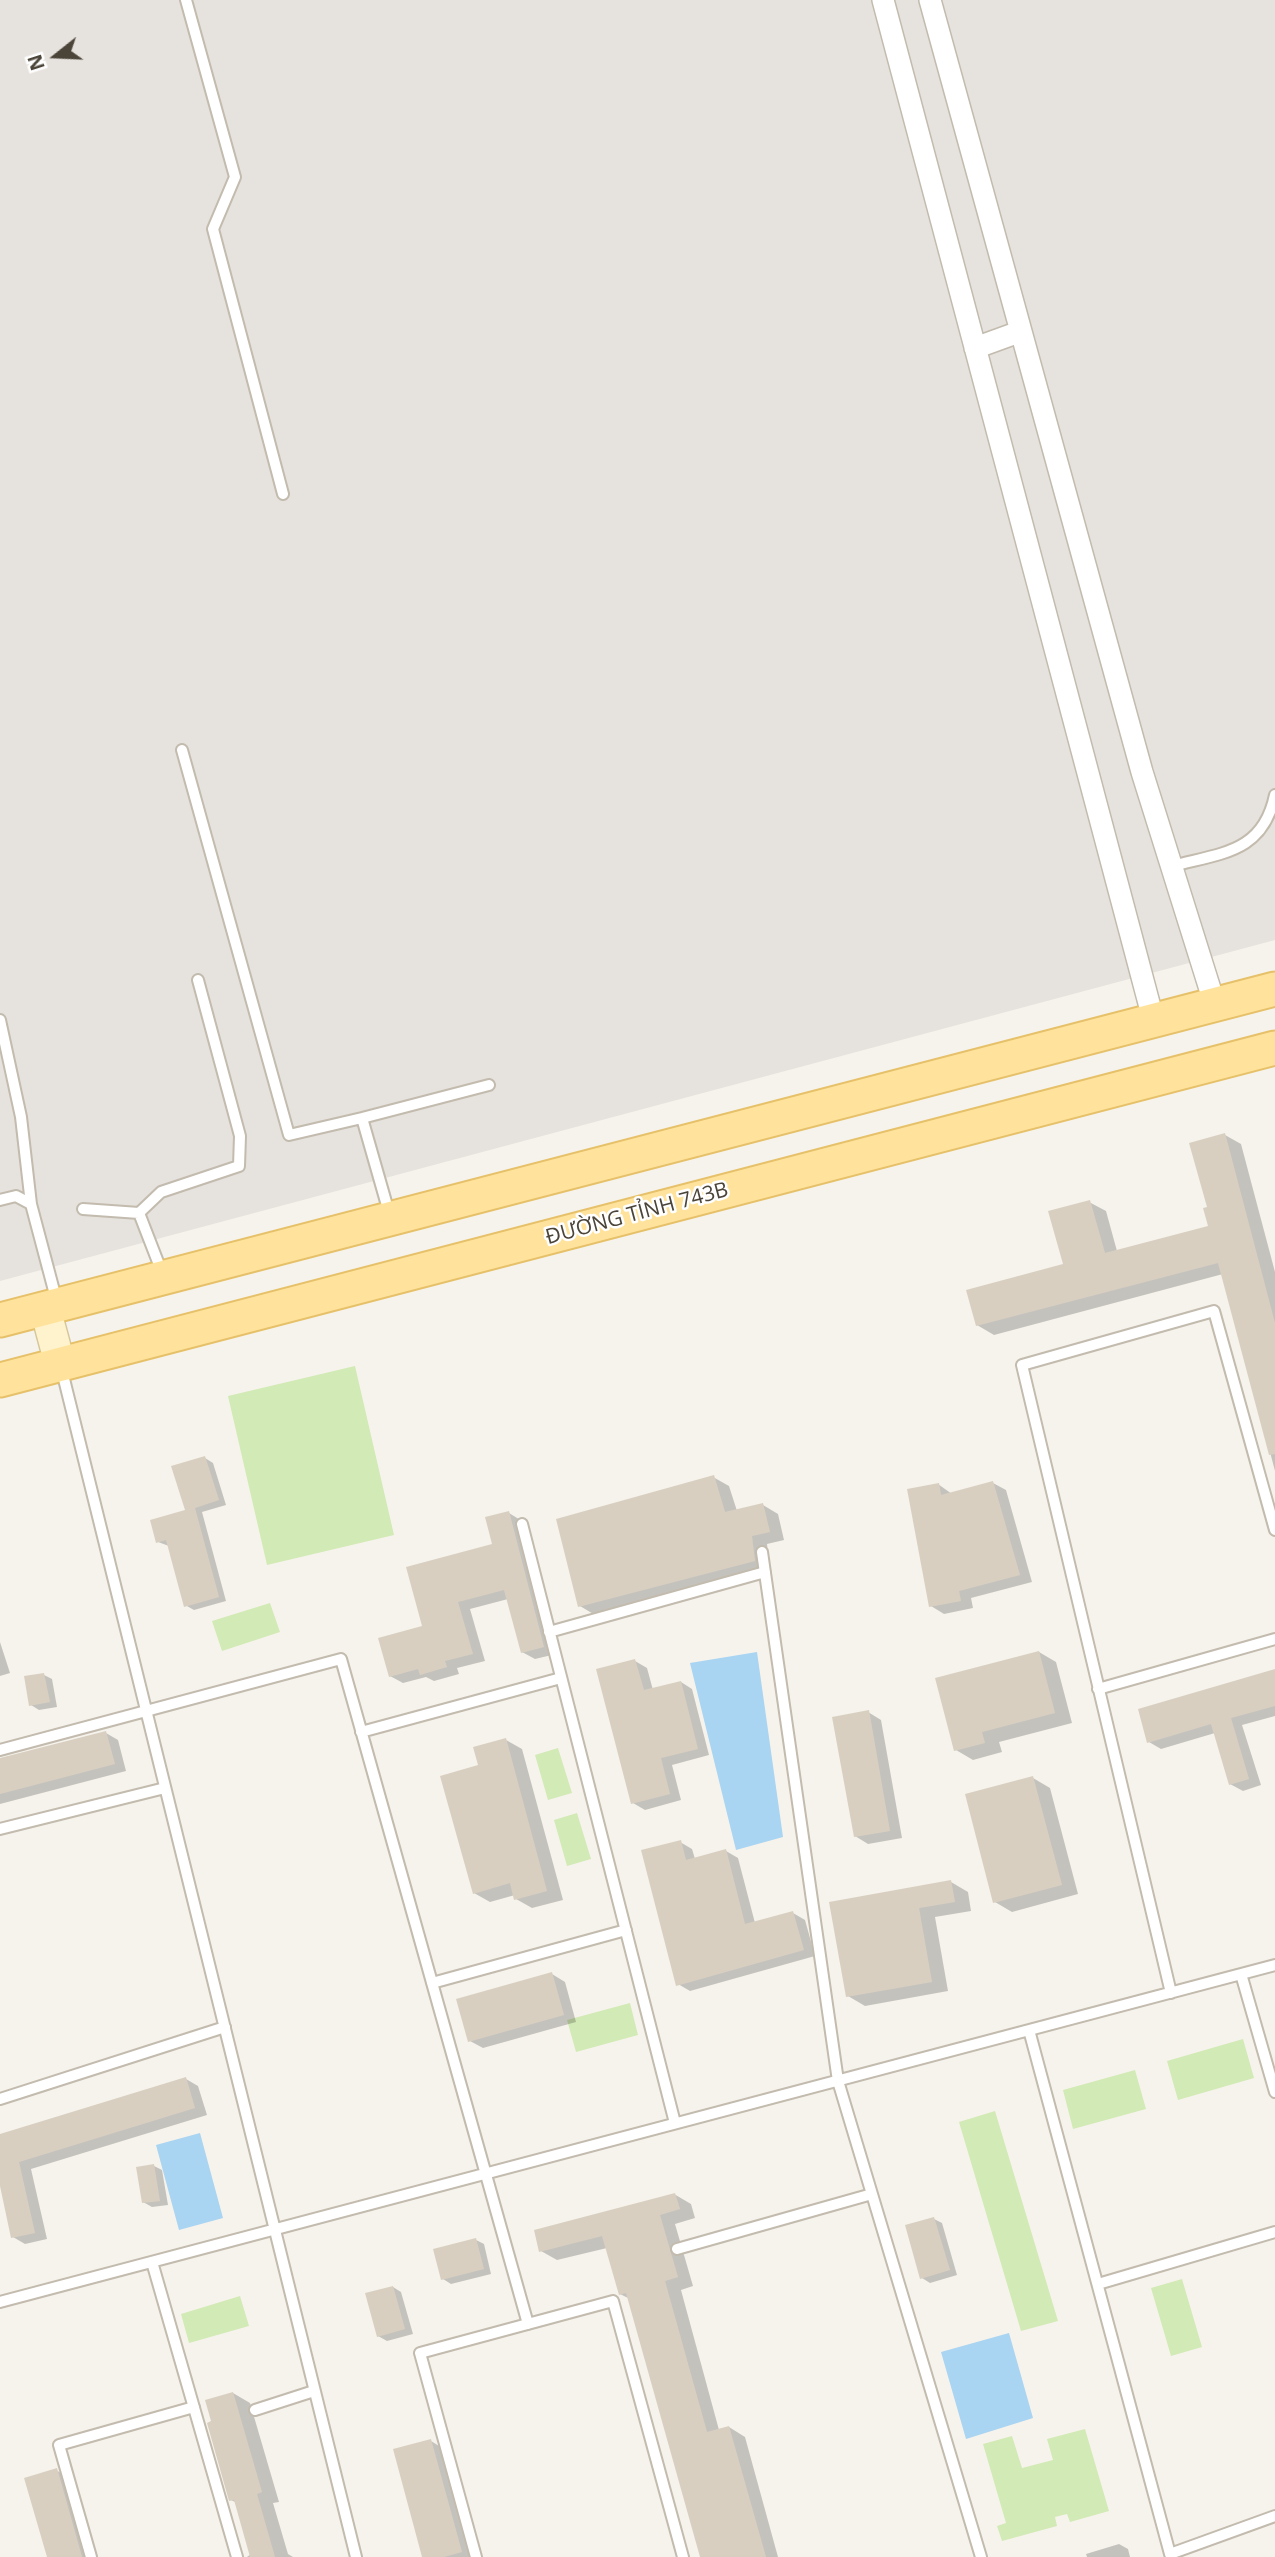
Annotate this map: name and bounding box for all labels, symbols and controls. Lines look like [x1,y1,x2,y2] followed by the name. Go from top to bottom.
[21,21,91,91] north arrow
[21,51,51,74] text: N
[543,1177,731,1251] street label: ĐƯỜNG TỈNH 743B

